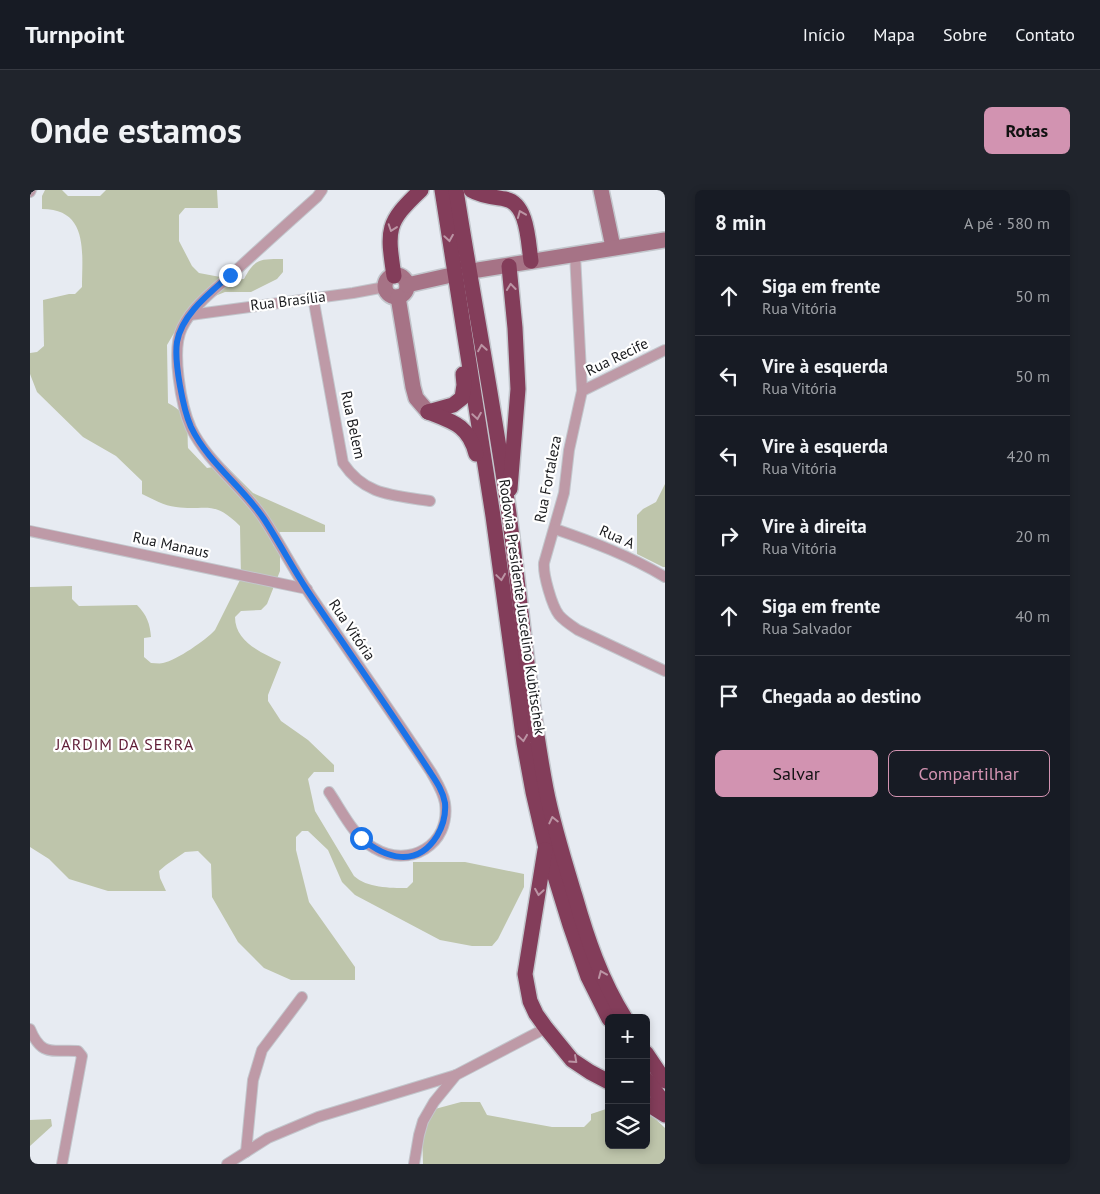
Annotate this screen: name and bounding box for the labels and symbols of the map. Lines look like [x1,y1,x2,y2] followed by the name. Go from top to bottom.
[517,210,527,219] one-way arrow
[388,223,398,232] one-way arrow
[443,235,454,243] one-way arrow
[219,264,242,287] route end
[506,283,517,291] one-way arrow
[249,286,327,315] street label: Rua Brasília
[583,333,651,380] street label: Rua Recife
[477,343,487,352] one-way arrow
[337,389,370,461] street label: Rua Belem
[471,412,481,420] one-way arrow
[530,434,565,524] street label: Rua Fortaleza
[495,478,550,737] street label: Rodovia Presidente Juscelino Kubitschek
[597,520,638,553] street label: Rua A
[131,527,211,562] street label: Rua Manaus
[495,573,506,581] one-way arrow
[325,595,380,664] street label: Rua Vitória
[518,733,528,742] one-way arrow
[55,734,194,754] district label: JARDIM DA SERRA
[548,815,559,824] one-way arrow
[350,827,373,850] route start
[534,888,544,897] one-way arrow
[598,970,609,979] one-way arrow
[568,1054,577,1063] one-way arrow

